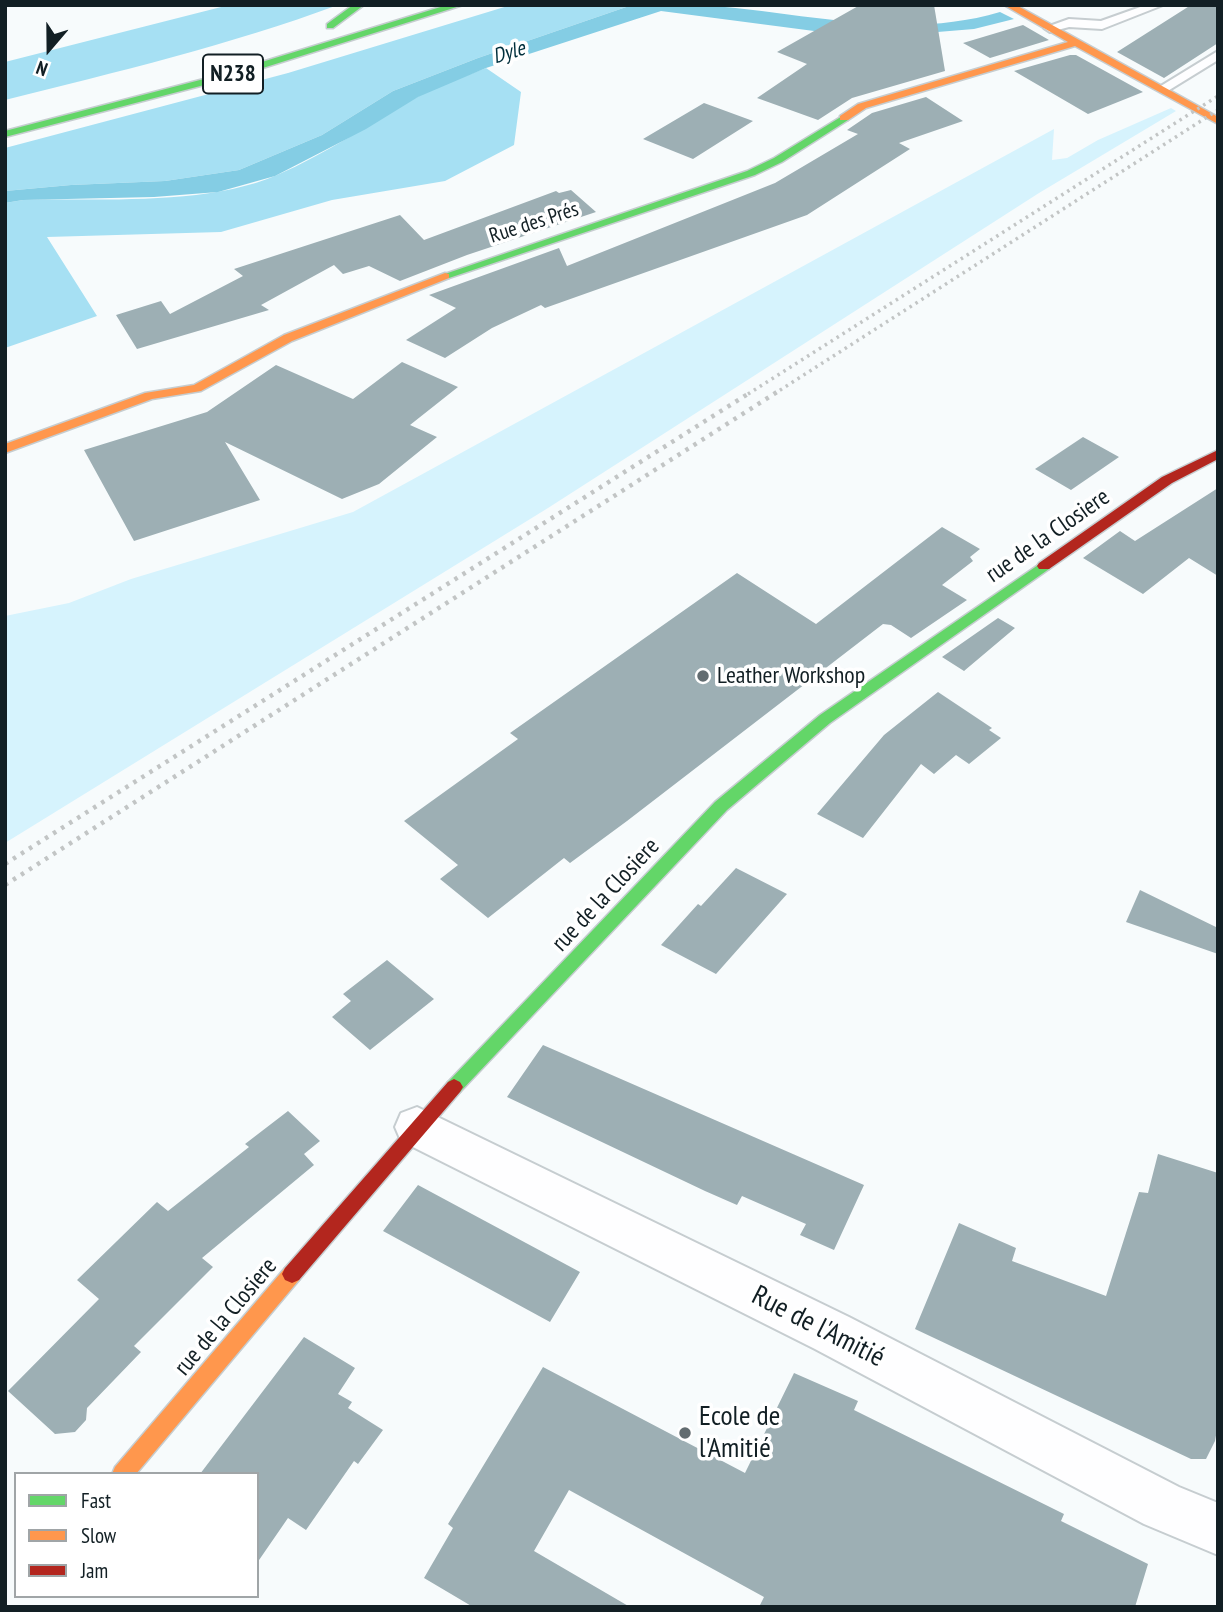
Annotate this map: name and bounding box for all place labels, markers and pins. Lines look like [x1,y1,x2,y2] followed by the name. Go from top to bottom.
[717,662,865,690] place label: Leather Workshop
[695,668,711,684] marker: Leather Workshop
[699,1400,780,1466] place label: Ecole de l'Amitié
[677,1425,693,1441] marker: Ecole de l'Amitié

